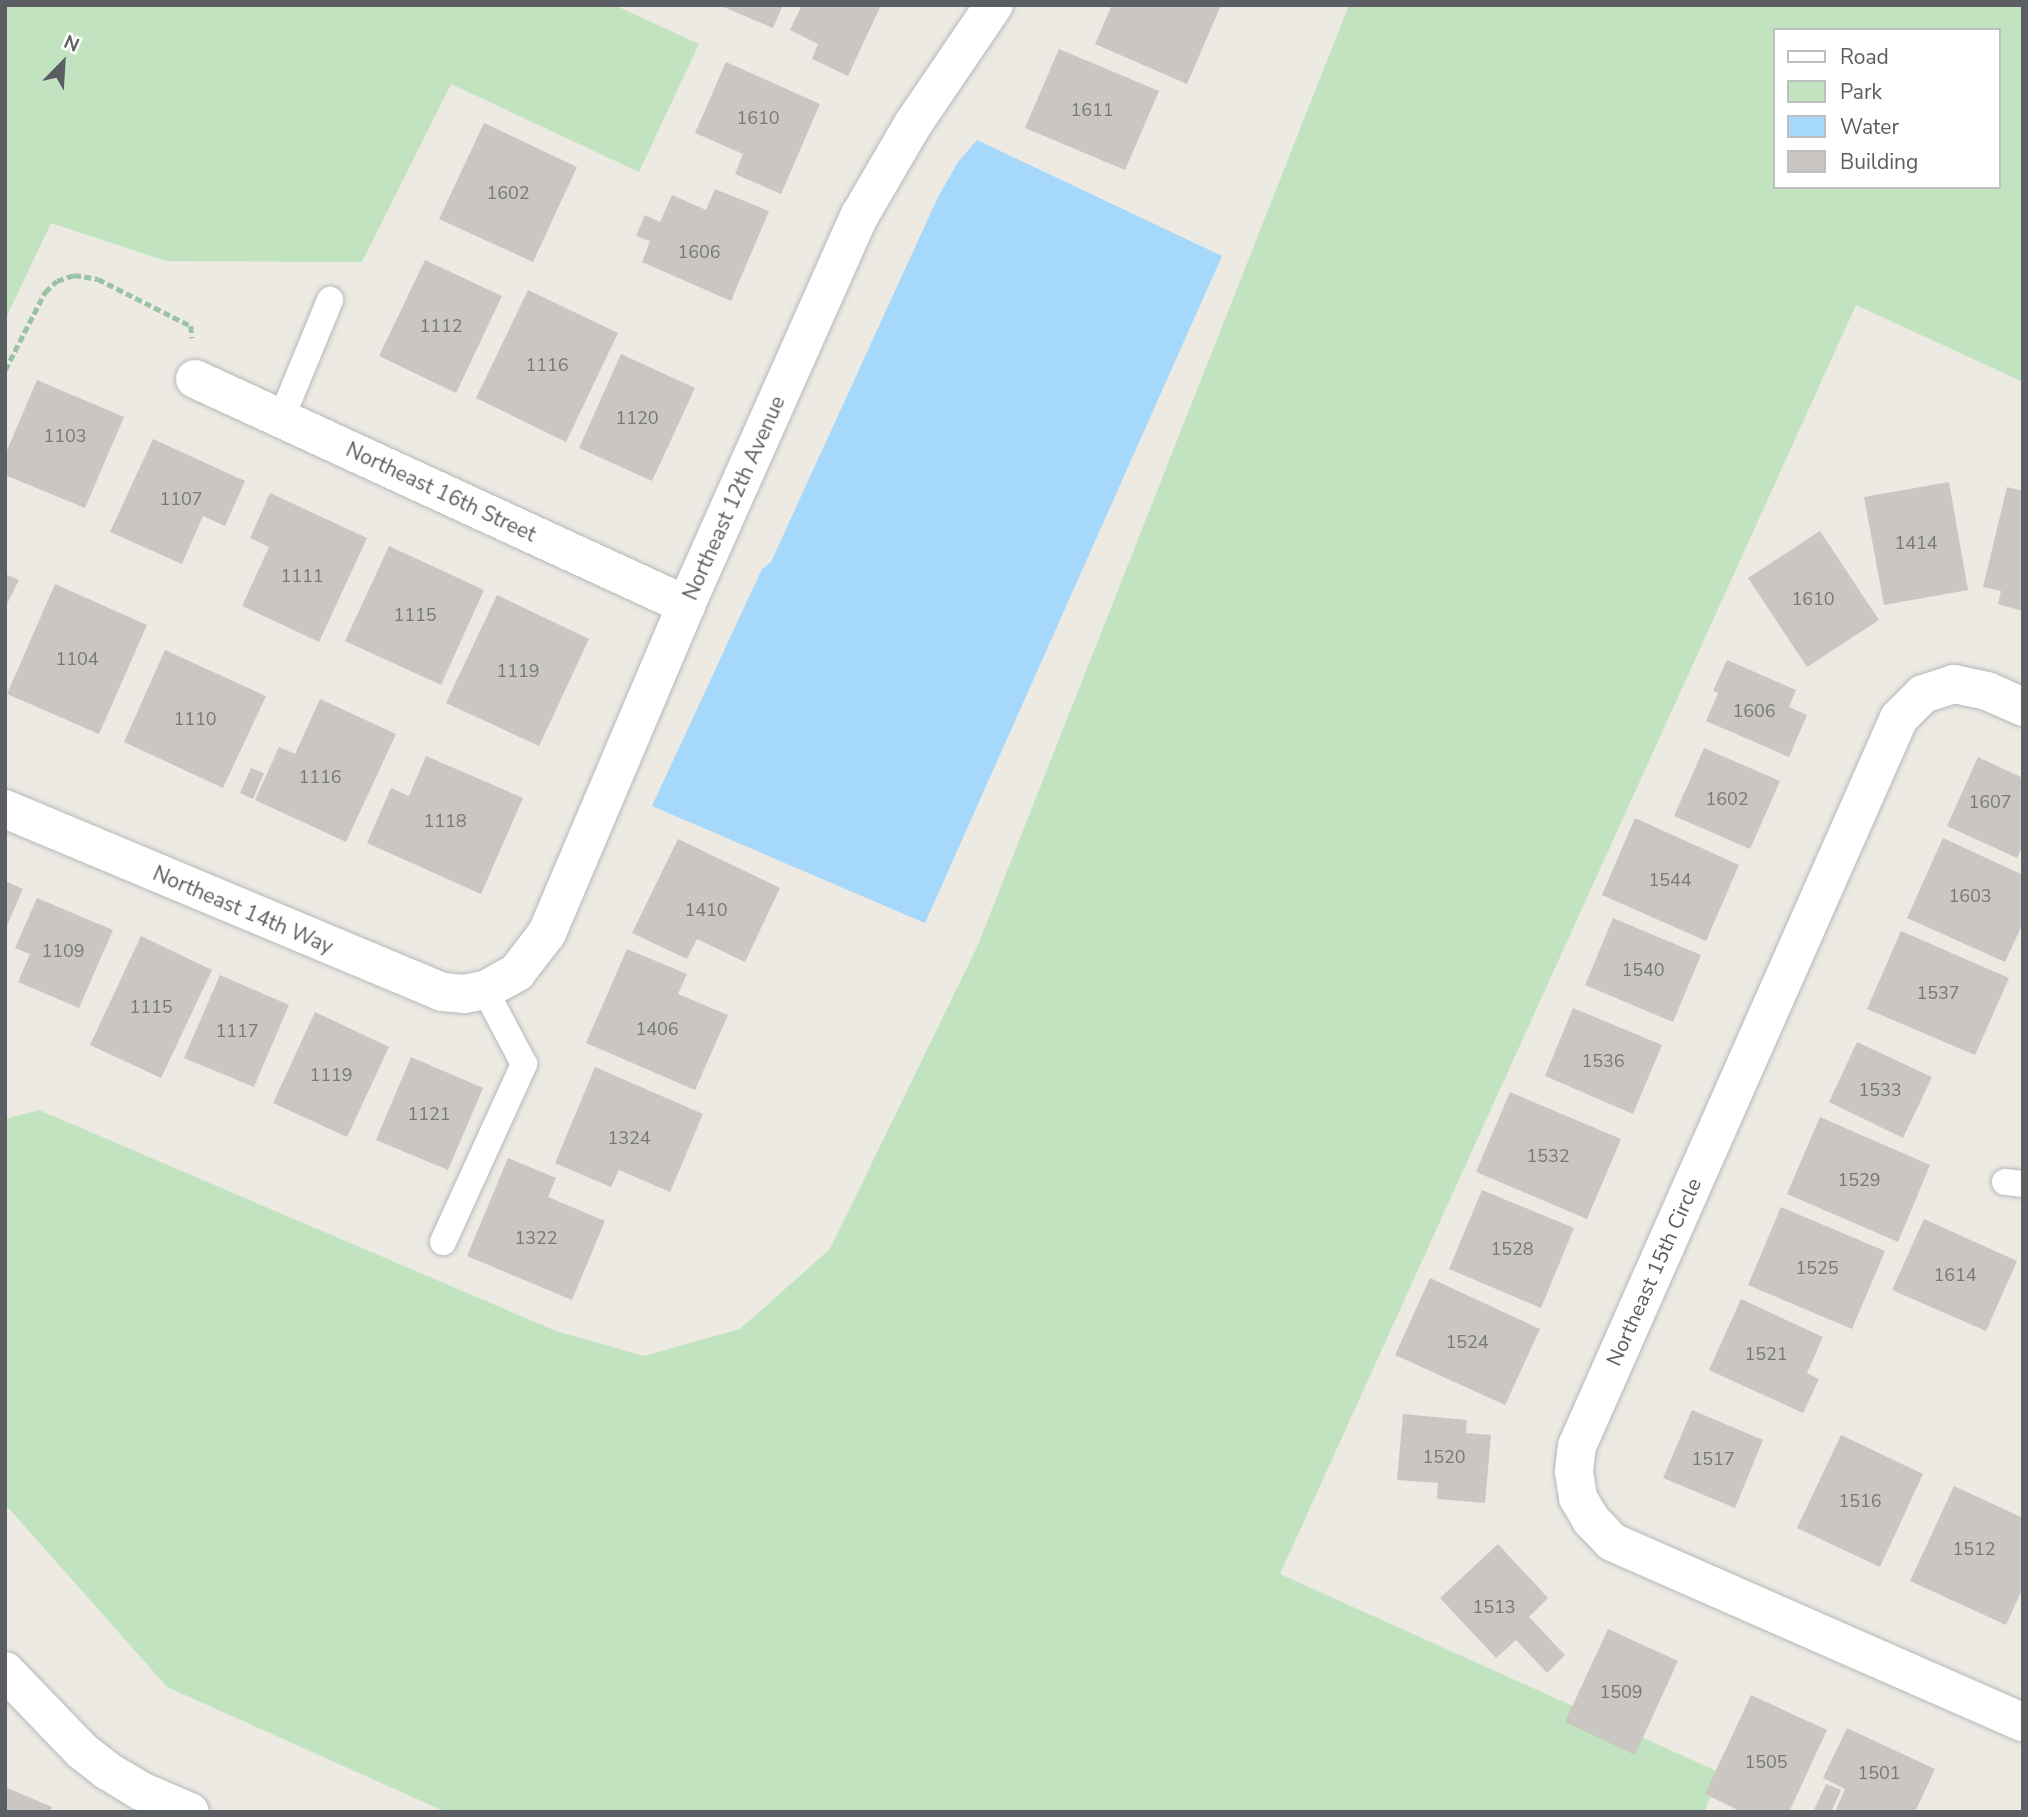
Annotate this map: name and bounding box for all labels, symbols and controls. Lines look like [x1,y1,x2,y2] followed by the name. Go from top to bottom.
[28,28,98,98] north arrow
[1772,28,2000,189] legend
[60,29,83,59] text: N
[1840,43,1889,71] text: Road
[1840,78,1882,106] text: Park
[1070,99,1114,121] house number: 1611
[736,107,780,129] house number: 1610
[1840,113,1899,141] text: Water
[1840,148,1918,176] text: Building
[486,182,530,204] house number: 1602
[677,241,721,263] house number: 1606
[419,315,463,337] house number: 1112
[525,354,569,376] house number: 1116
[678,392,790,604] street label: Northeast 12th Avenue
[615,407,659,429] house number: 1120
[43,425,87,447] house number: 1103
[342,437,540,547] street label: Northeast 16th Street
[159,488,203,510] house number: 1107
[1894,532,1938,554] house number: 1414
[280,565,324,587] house number: 1111
[1791,588,1835,610] house number: 1610
[393,604,437,626] house number: 1115
[55,648,99,670] house number: 1104
[496,660,540,682] house number: 1119
[1732,700,1776,722] house number: 1606
[173,708,217,730] house number: 1110
[298,766,342,788] house number: 1116
[1705,788,1749,810] house number: 1602
[1968,791,2012,813] house number: 1607
[423,810,467,832] house number: 1118
[149,861,337,959] street label: Northeast 14th Way
[1648,869,1692,891] house number: 1544
[1948,885,1992,907] house number: 1603
[684,899,728,921] house number: 1410
[41,940,85,962] house number: 1109
[1621,959,1665,981] house number: 1540
[1916,982,1960,1004] house number: 1537
[129,996,173,1018] house number: 1115
[635,1018,679,1040] house number: 1406
[215,1020,259,1042] house number: 1117
[1581,1050,1625,1072] house number: 1536
[309,1064,353,1086] house number: 1119
[1858,1079,1902,1101] house number: 1533
[407,1103,451,1125] house number: 1121
[607,1127,651,1149] house number: 1324
[1526,1145,1570,1167] house number: 1532
[1837,1169,1881,1191] house number: 1529
[1601,1174,1707,1370] street label: Northeast 15th Circle
[514,1227,558,1249] house number: 1322
[1490,1238,1534,1260] house number: 1528
[1795,1257,1839,1279] house number: 1525
[1933,1264,1977,1286] house number: 1614
[1445,1331,1489,1353] house number: 1524
[1744,1343,1788,1365] house number: 1521
[1422,1446,1466,1468] house number: 1520
[1691,1448,1735,1470] house number: 1517
[1838,1490,1882,1512] house number: 1516
[1952,1538,1996,1560] house number: 1512
[1472,1596,1516,1618] house number: 1513
[1599,1681,1643,1703] house number: 1509
[1744,1751,1788,1773] house number: 1505
[1857,1762,1901,1784] house number: 1501

